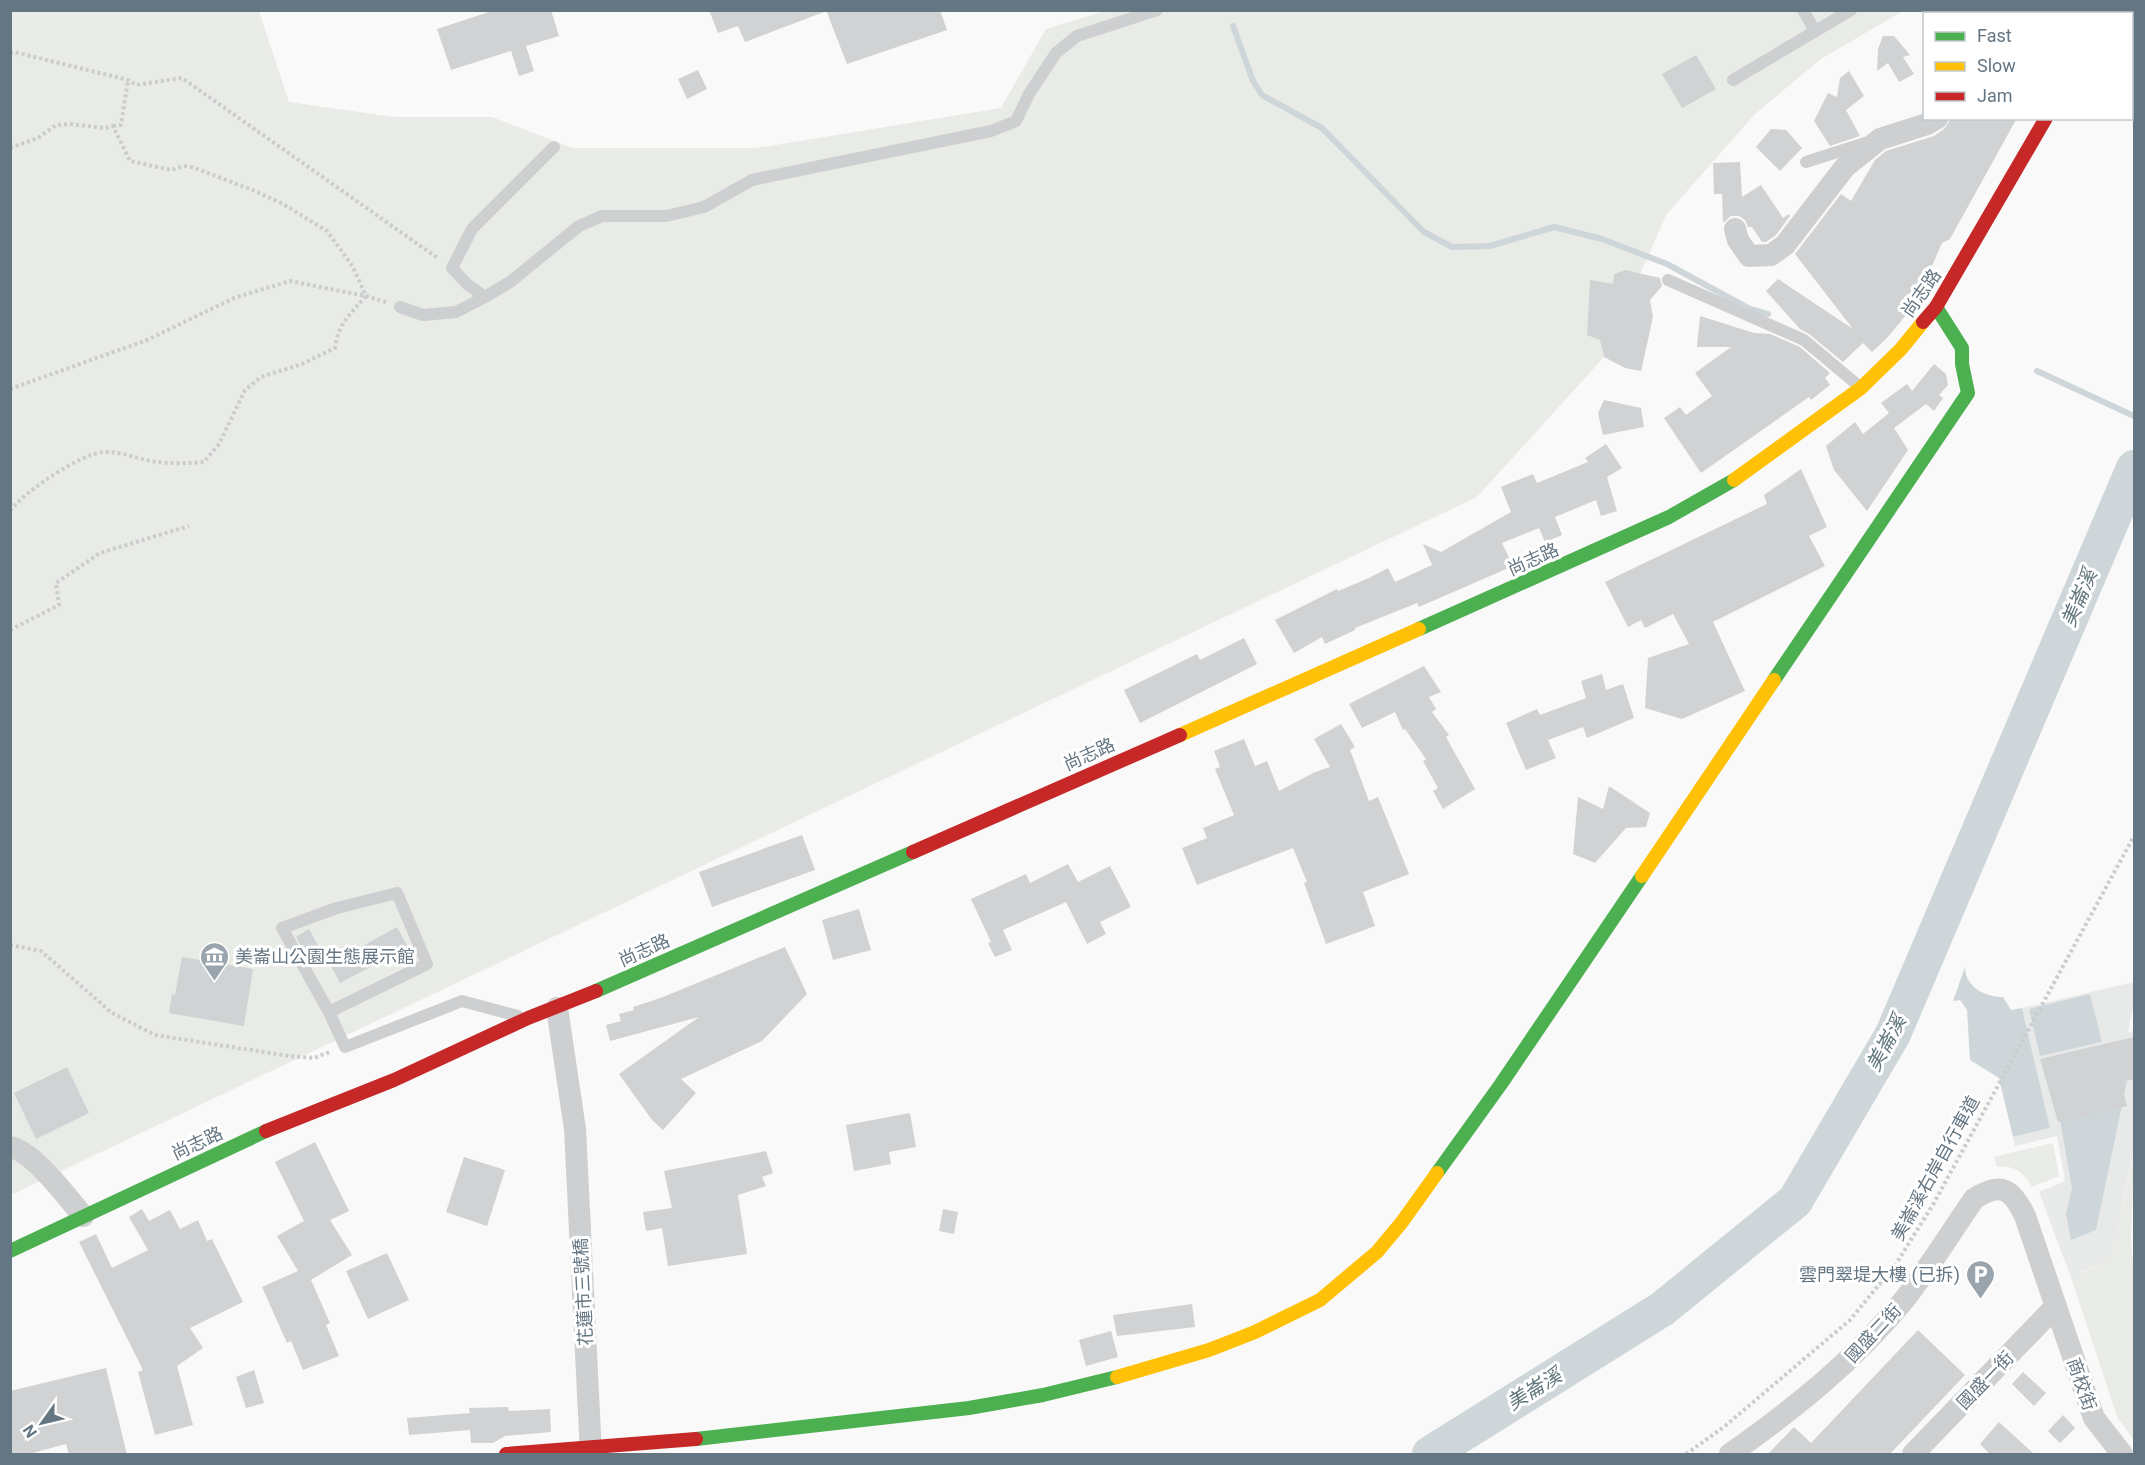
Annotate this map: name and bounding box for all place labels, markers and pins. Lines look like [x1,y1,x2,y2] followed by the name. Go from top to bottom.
[198,940,230,982] museum icon: 美崙山公園生態展示館
[235,946,415,967] place label: 美崙山公園生態展示館
[1965,1258,1997,1300] parking icon: 雲門翠堤大樓 (已拆)
[1799,1264,1960,1286] place label: 雲門翠堤大樓 (已拆)

